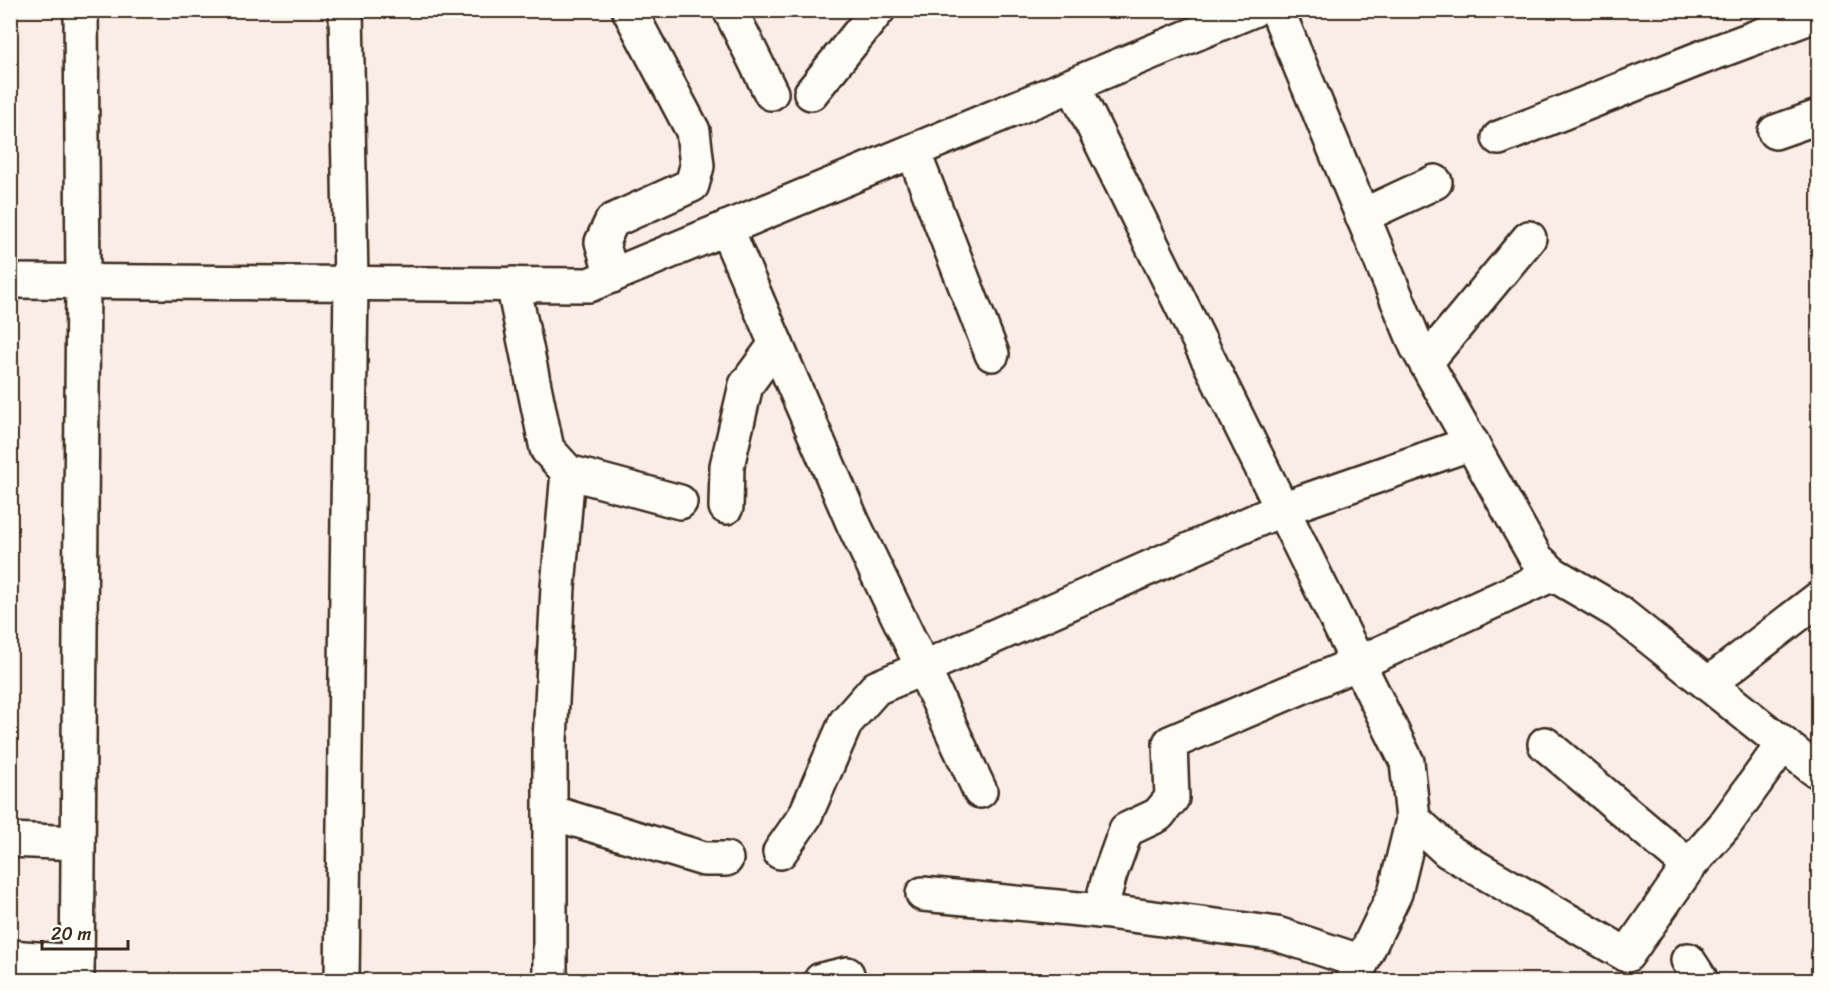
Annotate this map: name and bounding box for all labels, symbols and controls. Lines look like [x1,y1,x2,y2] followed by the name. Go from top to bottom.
[42,913,128,951] scale bar
[51,918,91,950] text: 20 m

